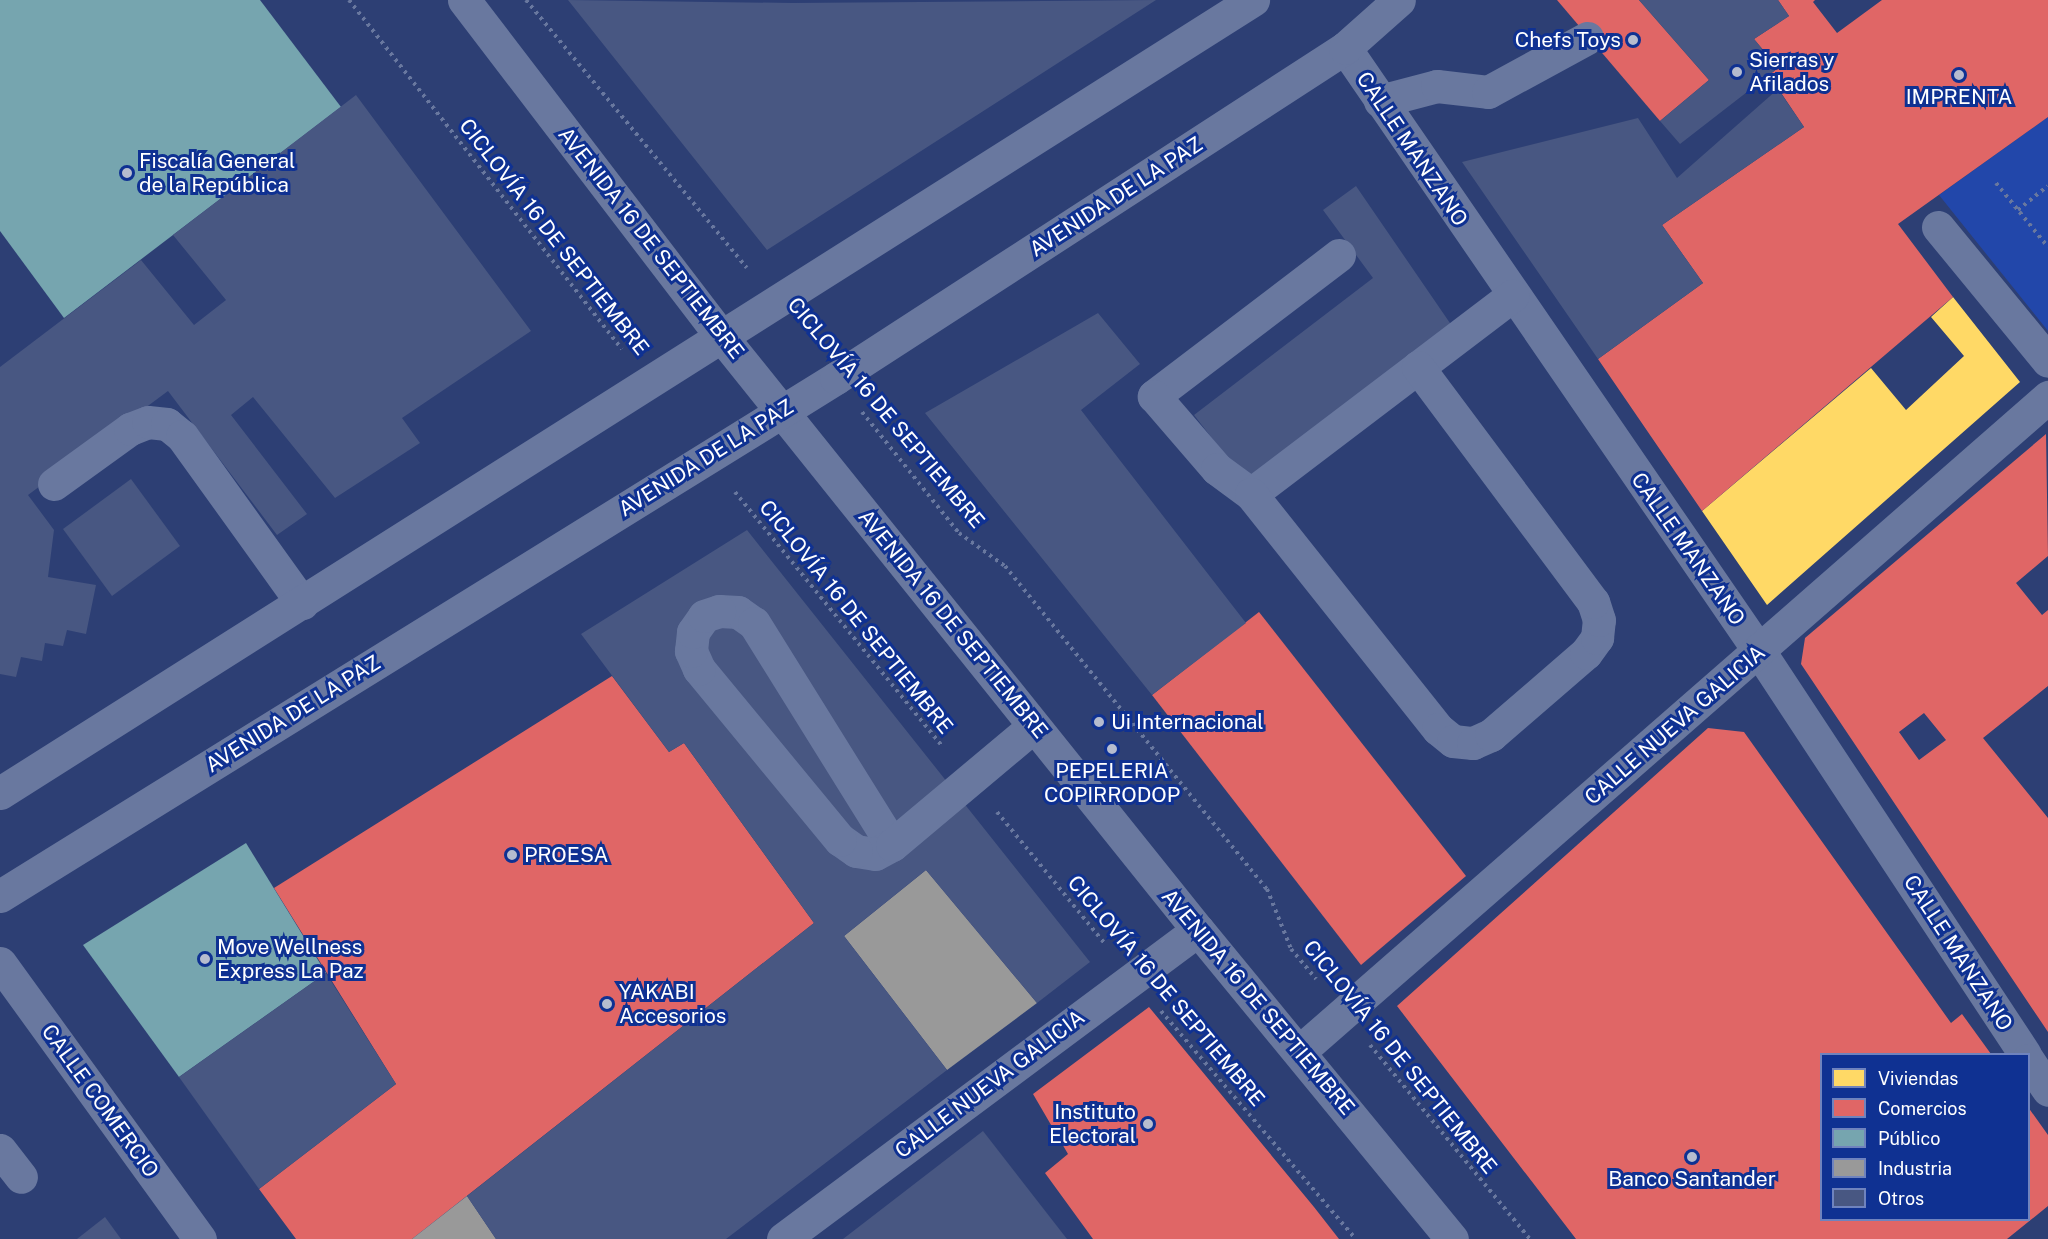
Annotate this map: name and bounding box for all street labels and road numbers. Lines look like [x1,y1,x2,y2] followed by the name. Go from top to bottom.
[1351,67,1473,231] street label: CALLE MANZANO
[454,114,654,360] street label: CICLOVÍA 16 DE SEPTIEMBRE
[553,122,749,364] street label: AVENIDA 16 DE SEPTIEMBRE
[1025,132,1207,262] street label: AVENIDA DE LA PAZ
[782,293,990,533] street label: CICLOVÍA 16 DE SEPTIEMBRE
[614,394,798,522] street label: AVENIDA DE LA PAZ
[1626,468,1750,630] street label: CALLE MANZANO
[754,495,958,739] street label: CICLOVÍA 16 DE SEPTIEMBRE
[853,504,1053,744] street label: AVENIDA 16 DE SEPTIEMBRE
[1580,640,1770,810] street label: CALLE NUEVA GALICIA
[201,650,385,778] street label: AVENIDA DE LA PAZ
[1898,870,2018,1036] street label: CALLE MANZANO
[1062,871,1270,1111] street label: CICLOVÍA 16 DE SEPTIEMBRE
[1156,884,1360,1120] street label: AVENIDA 16 DE SEPTIEMBRE
[1298,935,1502,1179] street label: CICLOVÍA 16 DE SEPTIEMBRE
[890,1005,1090,1163] street label: CALLE NUEVA GALICIA
[36,1020,164,1182] street label: CALLE COMERCIO

